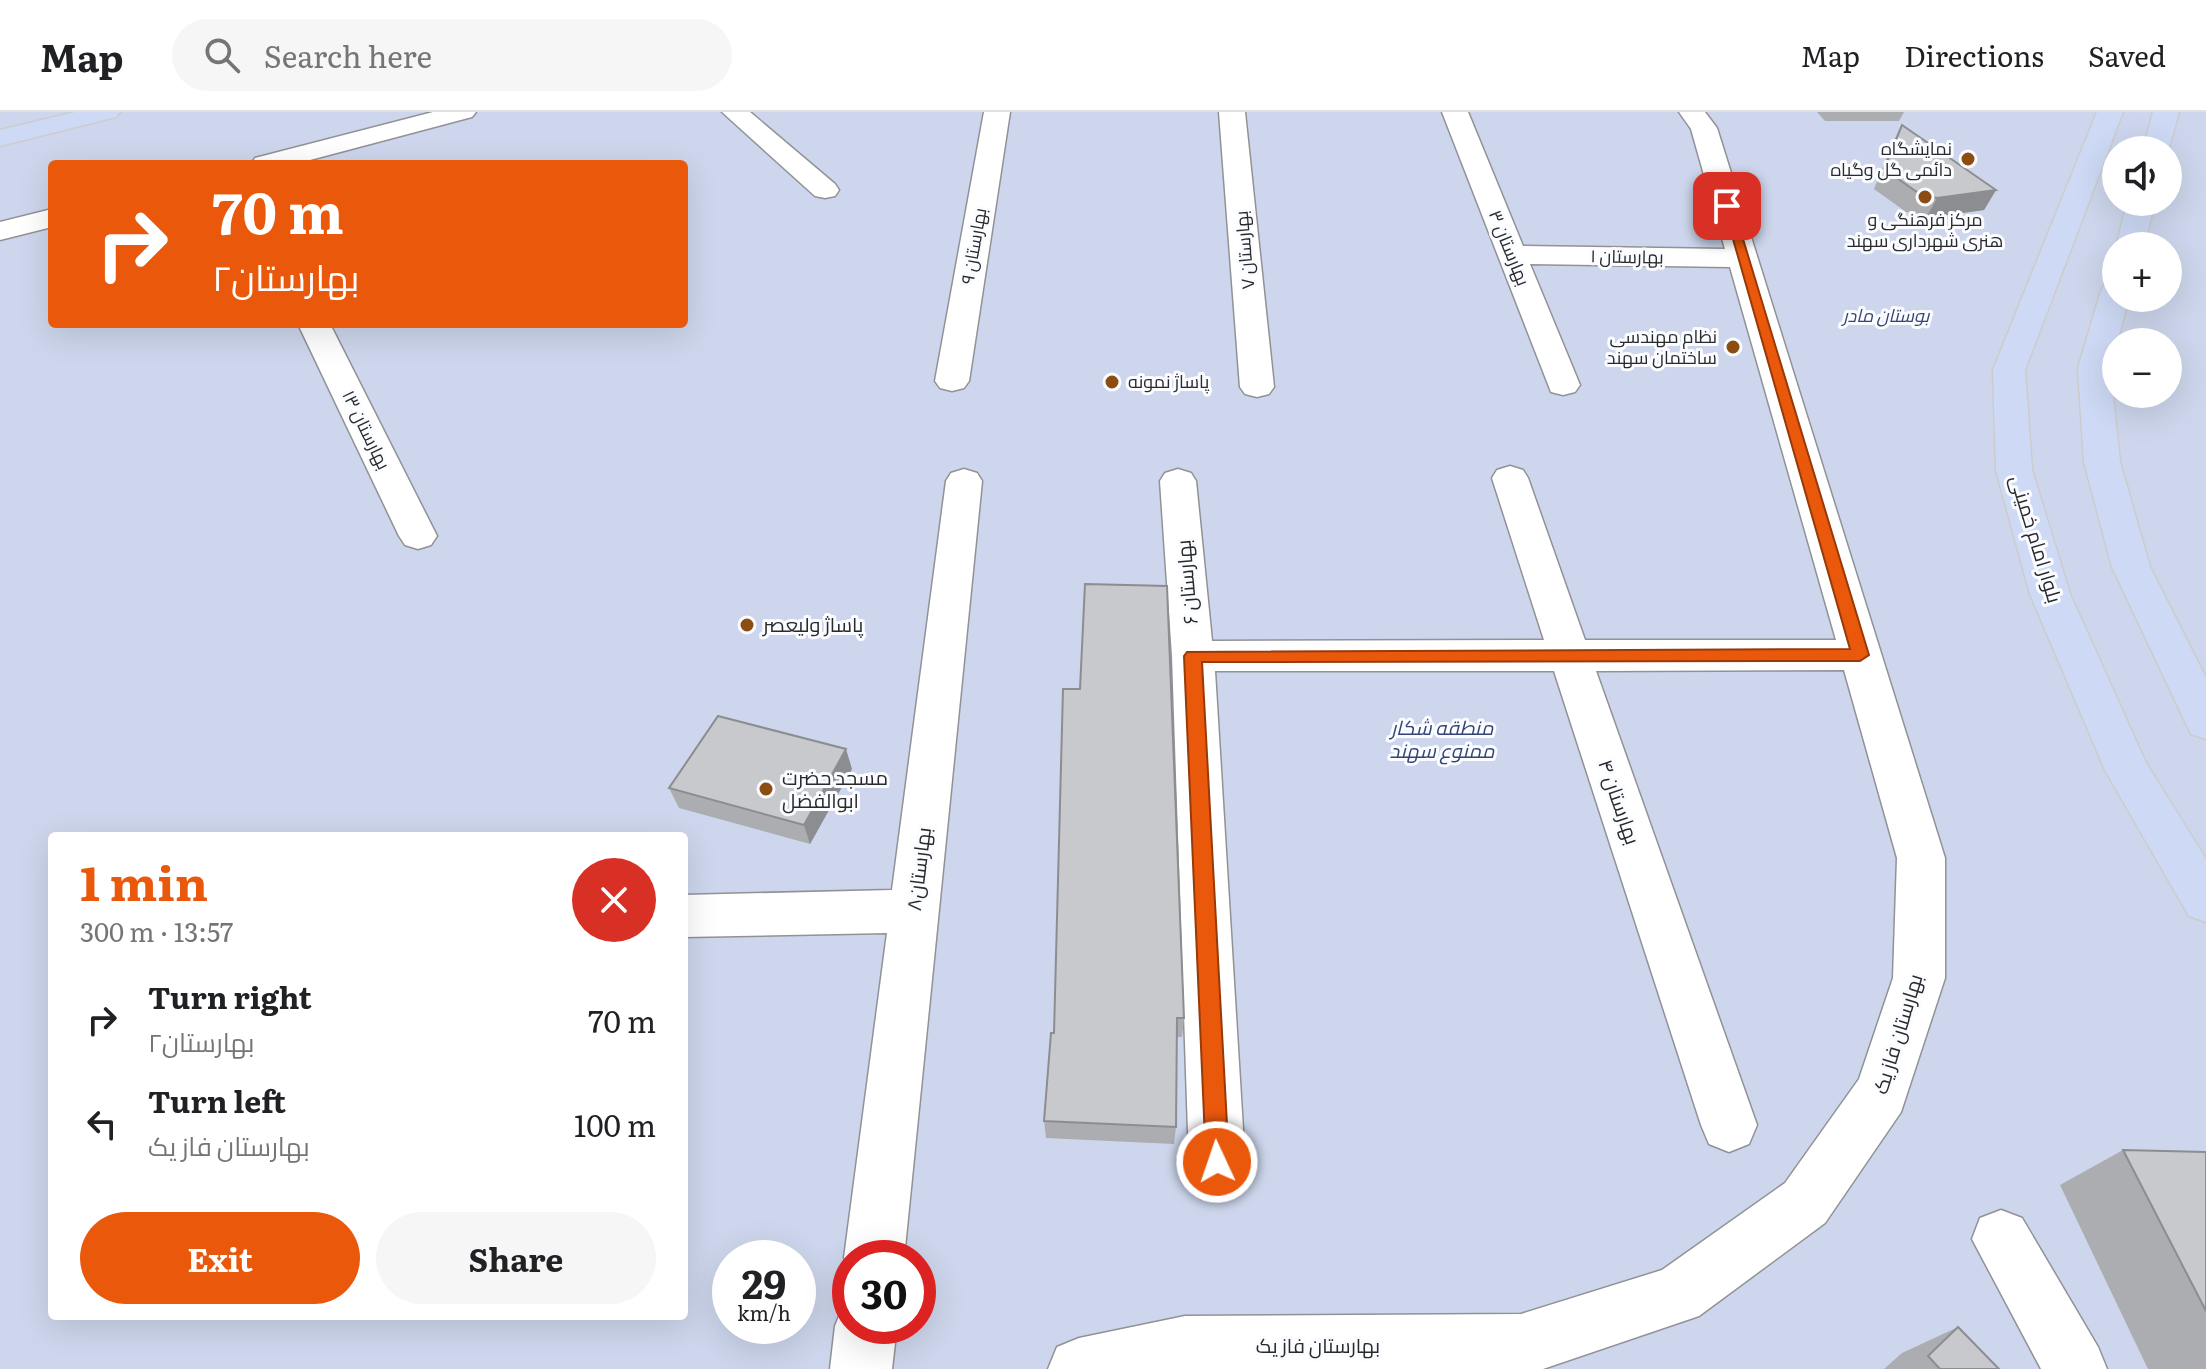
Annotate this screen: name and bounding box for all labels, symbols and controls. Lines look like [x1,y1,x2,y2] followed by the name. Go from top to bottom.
[172,19,732,91] search box
[40,27,124,84] text: Map
[200,33,244,77] icon: search
[264,33,432,77] text: Search here
[1801,34,1860,76] text: Map
[1904,34,2044,76] text: Directions
[2088,34,2166,76] text: Saved
[1831,134,1952,182] place label: نمایشگاه دائمی گل وگیاه
[2102,136,2182,408] map controls
[2102,136,2182,216] button: sound
[1959,150,1977,168] marker: نمایشگاه دائمی گل وگیاه
[212,168,344,251] text: 70 m
[1693,172,1761,240] pin
[1705,184,1749,228] icon: arrive
[1916,188,1934,206] marker: مرکز فرهنگی و هنری شهرداری سهند
[80,192,184,296] icon: right
[953,205,993,286] street label: بهارستان ۹
[1483,205,1538,290] street label: بهارستان ۳
[1847,205,2003,253] place label: مرکز فرهنگی و هنری شهرداری سهند
[1227,210,1260,291] street label: بهارستان ۷
[2102,232,2182,312] button: +
[1590,241,1664,270] street label: بهارستان ۱
[212,249,359,302] text: بهارستان۲
[1841,301,1930,328] park label: بوستان مادر
[1607,322,1717,370] place label: نظام مهندسی ساختمان سهند
[2102,328,2182,408] button: −
[1724,338,1742,356] marker: نظام مهندسی ساختمان سهند
[1128,367,1209,394] place label: پاساژ نمونه
[1103,373,1121,391] marker: پاساژ نمونه
[336,385,398,474] street label: بهارستان ۱۳
[2003,471,2072,606] street label: بلوار امام خمینی
[1166,539,1204,626] street label: بهارستان ۶
[762,608,864,638] place label: پاساژ ولیعصر
[738,616,756,634] marker: پاساژ ولیعصر
[1388,711,1496,765] park label: منطقه شکار ممنوع سهند
[1592,755,1650,848] street label: بهارستان ۴
[782,761,888,814] place label: مسجد حضرت ابوالفضل
[757,780,775,798] marker: مسجد حضرت ابوالفضل
[897,825,937,912] street label: بهارستان۸
[80,845,208,916] text: 1 min
[572,858,656,942] button: close
[80,911,233,950] text: 300 m · 13:57
[1864,970,1929,1097] street label: بهارستان فاز یک
[148,974,312,1018] text: Turn right
[80,998,124,1042] icon: right
[588,998,656,1042] text: 70 m
[148,1021,254,1060] text: بهارستان۲
[148,1078,286,1122] text: Turn left
[80,1102,124,1146] icon: left
[574,1102,656,1146] text: 100 m
[1175,1120,1259,1204] position arrow
[148,1125,310,1164] text: بهارستان فاز یک
[80,1212,360,1304] button: Exit
[376,1212,656,1304] button: Share
[832,1240,936,1344] speed limit sign: 30
[742,1252,786,1311] text: 29
[737,1297,791,1327] text: km/h
[1256,1329,1380,1359] street label: بهارستان فاز یک

